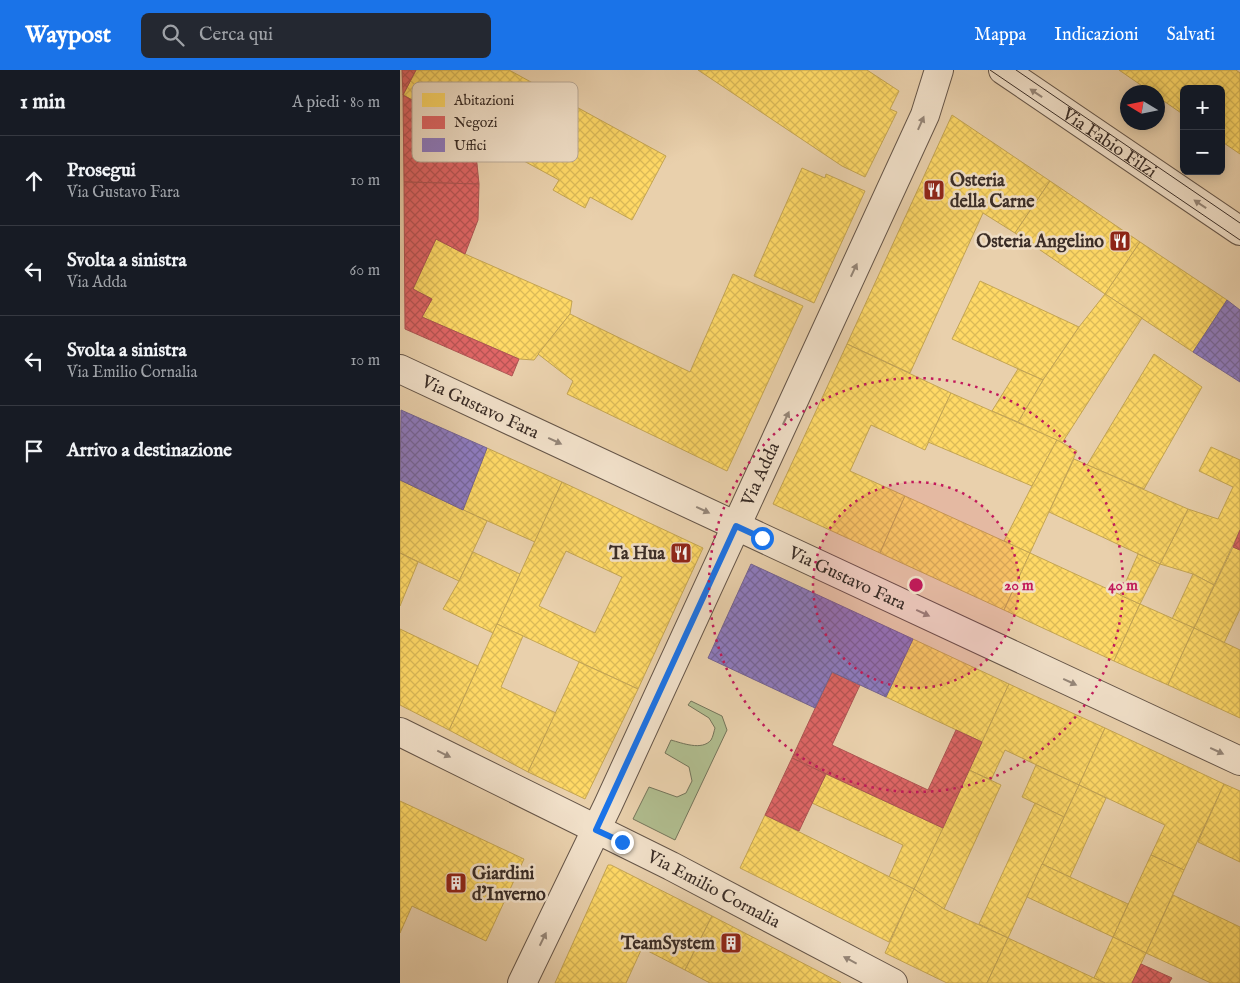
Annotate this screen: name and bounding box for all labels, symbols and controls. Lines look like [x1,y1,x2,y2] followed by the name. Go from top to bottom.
[141,13,491,58] search box
[25,20,111,51] text: Waypost
[159,21,187,49] icon: search
[199,23,273,47] text: Cerca qui
[974,24,1026,47] text: Mappa
[1054,24,1139,47] text: Indicazioni
[1167,24,1215,47] text: Salvati
[412,82,578,162] legend
[1120,85,1165,130] north arrow
[1180,85,1225,175] map controls
[1180,85,1225,130] button: +
[1030,88,1043,97] one-way arrow
[20,89,65,116] text: 1 min
[453,92,515,110] text: Abitazioni
[292,93,380,113] text: A piedi · 80 m
[1056,103,1161,184] street label: Via Fabio Filzi
[454,114,498,132] text: Negozi
[918,116,926,130] one-way arrow
[1180,130,1225,175] button: −
[454,137,487,155] text: Uffici
[67,159,136,183] text: Prosegui
[20,167,48,195] icon: ahead
[950,170,1035,214] place label: Osteria della Carne
[350,171,380,191] text: 10 m
[922,178,946,202] restaurant icon: Osteria della Carne
[67,183,180,203] text: Via Gustavo Fara
[1193,199,1206,209] one-way arrow
[1108,229,1132,253] restaurant icon: Osteria Angelino
[976,231,1104,254] place label: Osteria Angelino
[67,249,187,273] text: Svolta a sinistra
[20,257,48,285] icon: left
[350,261,380,281] text: 60 m
[850,263,858,277] one-way arrow
[67,273,127,293] text: Via Adda
[67,339,187,363] text: Svolta a sinistra
[20,347,48,375] icon: left
[350,351,380,371] text: 10 m
[67,363,197,383] text: Via Emilio Cornalia
[417,370,543,445] street label: Via Gustavo Fara
[782,411,790,425] one-way arrow
[20,437,48,465] icon: arrive
[548,438,562,446] one-way arrow
[67,439,232,463] text: Arrivo a destinazione
[736,439,786,511] street label: Via Adda
[695,506,710,514] one-way arrow
[751,527,774,550] route start
[669,541,693,565] restaurant icon: Ta Hua
[784,542,910,617] street label: Via Gustavo Fara
[608,543,666,566] place label: Ta Hua
[907,576,925,594] centre of rings
[1004,576,1034,595] text: 20 m
[1108,576,1138,595] text: 40 m
[916,609,930,617] one-way arrow
[1063,679,1077,687] one-way arrow
[1210,747,1225,755] one-way arrow
[436,749,451,758] one-way arrow
[611,831,634,854] route end
[642,846,784,935] street label: Via Emilio Cornalia
[472,863,546,907] place label: Giardini d'Inverno
[444,871,468,895] building icon: Giardini d'Inverno
[719,931,743,955] building icon: TeamSystem
[539,932,547,946] one-way arrow
[620,933,715,956] place label: TeamSystem
[843,956,858,964] one-way arrow

